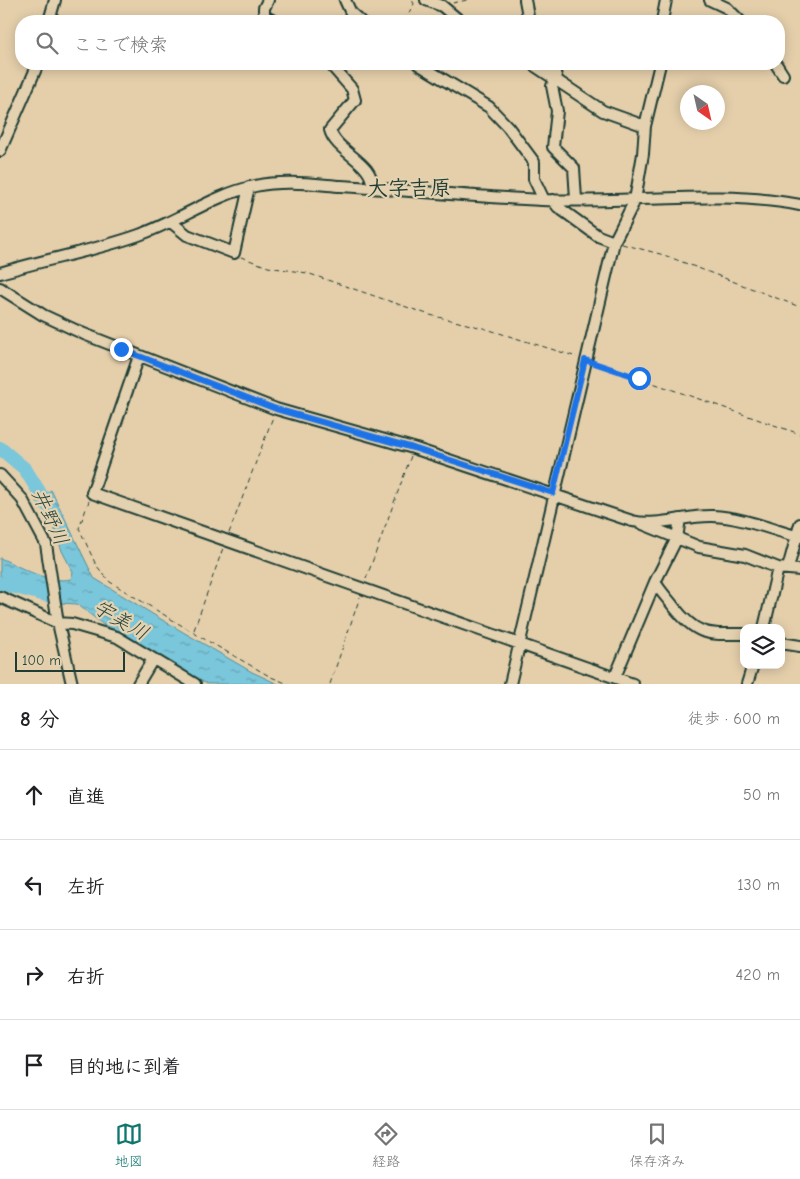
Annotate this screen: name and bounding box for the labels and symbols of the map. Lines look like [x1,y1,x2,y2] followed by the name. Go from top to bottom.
[680,85,725,130] north arrow
[367,176,451,200] district label: 大字吉原
[110,338,133,361] route end
[628,367,651,390] route start
[27,485,73,549] water label: 井野川
[89,595,153,645] water label: 宇美川
[15,649,125,672] scale bar

